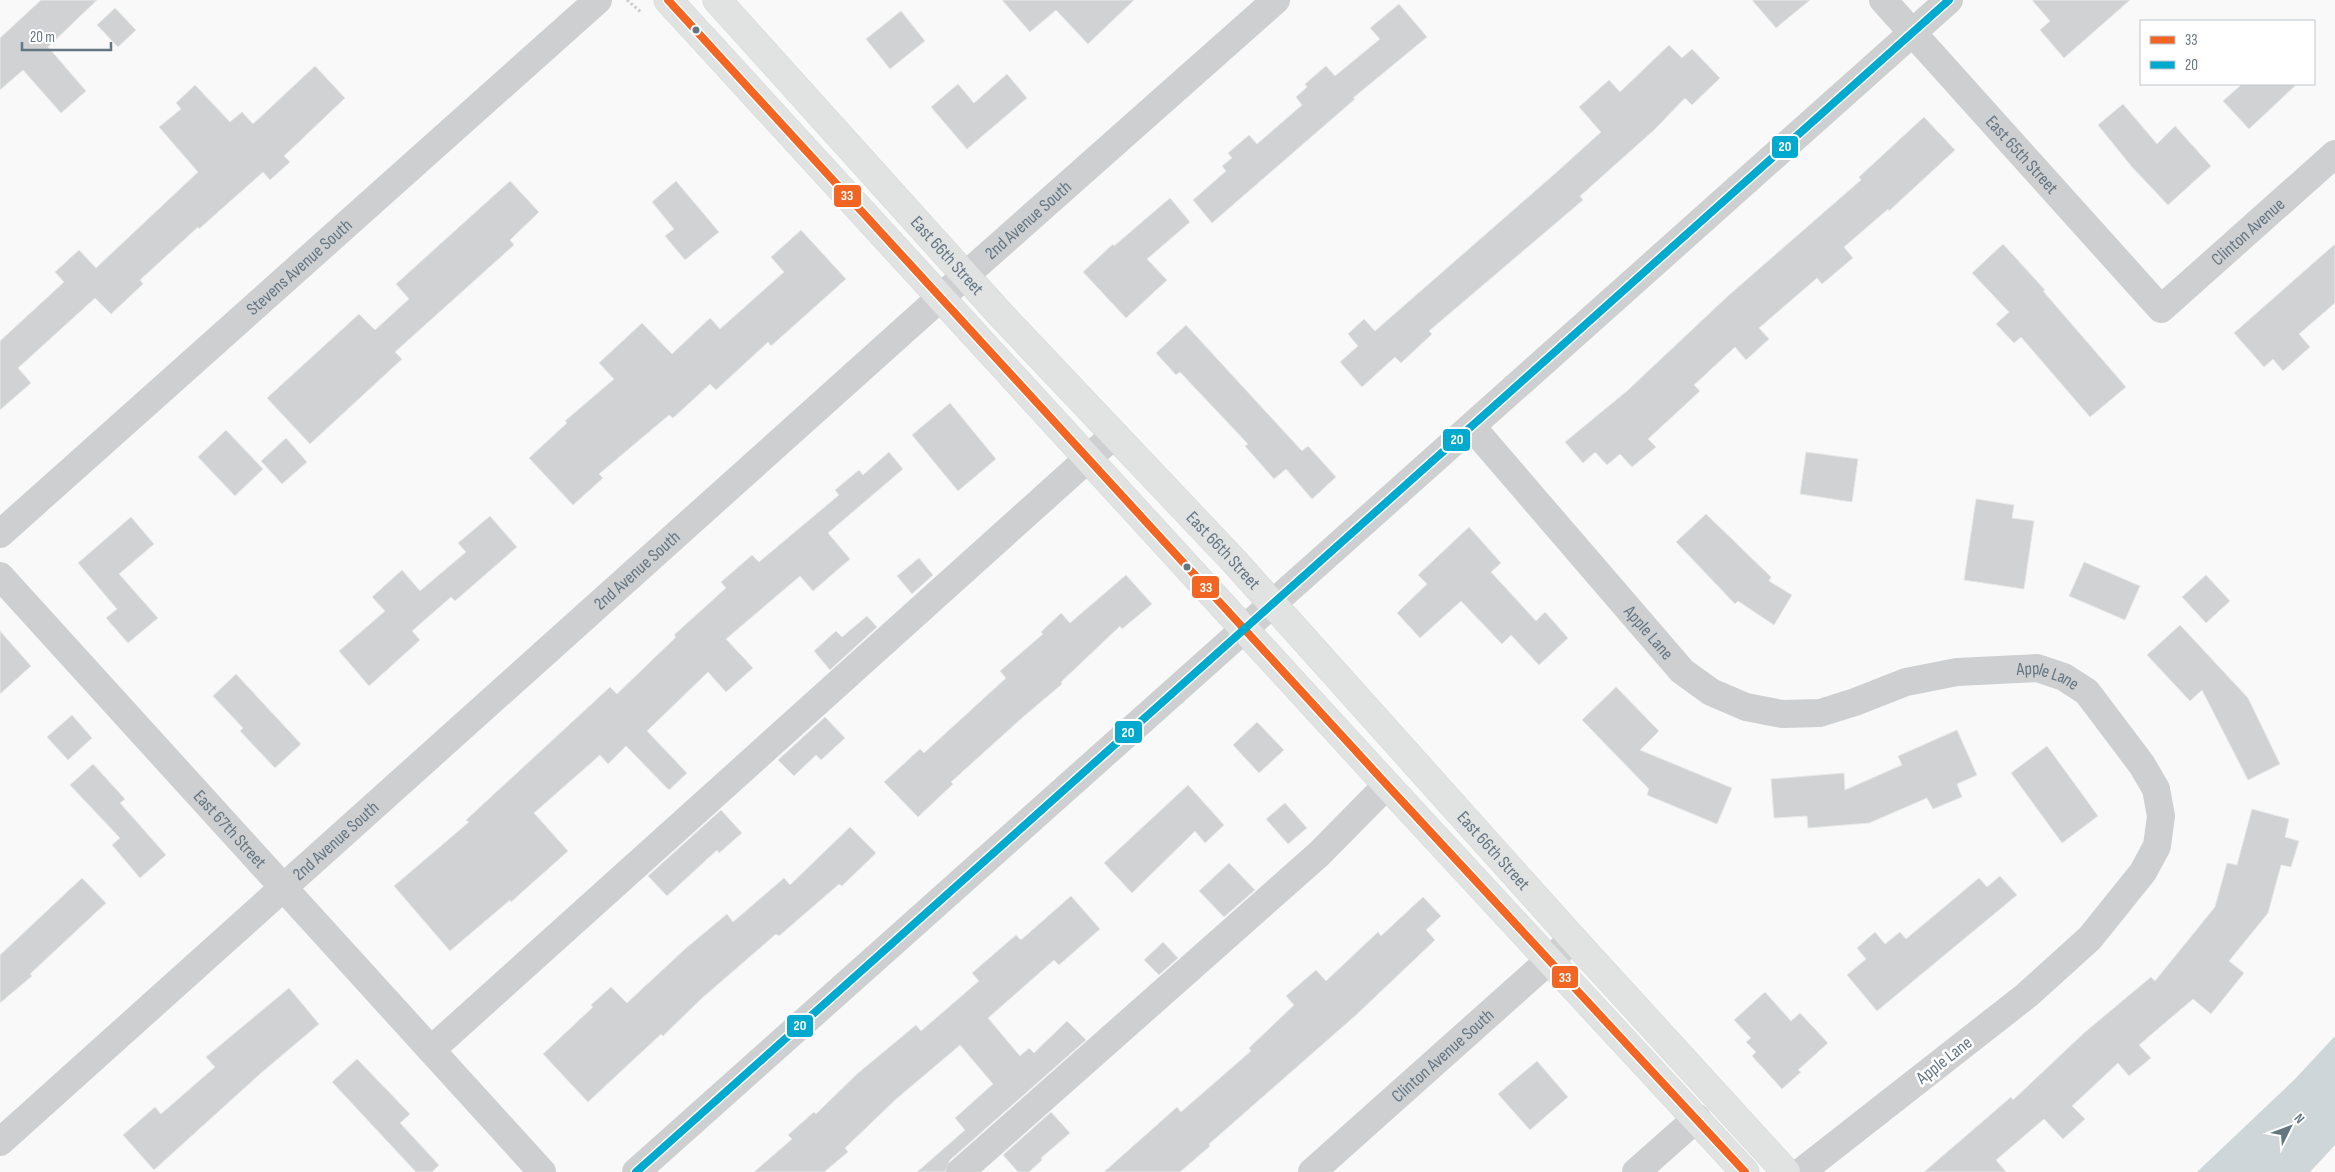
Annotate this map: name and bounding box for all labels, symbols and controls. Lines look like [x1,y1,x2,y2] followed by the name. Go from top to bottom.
[22,20,111,52] scale bar
[2140,20,2315,85] legend
[691,25,701,35] unlabelled marker
[30,28,55,47] text: 20 m
[2185,31,2198,50] text: 33
[2185,56,2198,75] text: 20
[1981,111,2063,199] street label: East 65th Street
[1771,135,1799,159] line badge: 20
[1779,138,1792,155] text: 20
[981,176,1076,264] street label: 2nd Avenue South
[833,184,862,208] line badge: 33
[841,187,853,204] text: 33
[2207,194,2289,270] street label: Clinton Avenue
[906,212,988,300] street label: East 66th Street
[242,215,356,320] street label: Stevens Avenue South
[1442,428,1471,452] line badge: 20
[1451,431,1464,448] text: 20
[1182,507,1265,594] street label: East 66th Street
[590,526,685,614] street label: 2nd Avenue South
[1182,562,1192,572] unlabelled marker
[1191,575,1220,599] line badge: 33
[1200,579,1212,596] text: 33
[1619,600,1678,664] street label: Apple Lane
[2015,658,2083,695] street label: Apple Lane
[1114,720,1143,744] line badge: 20
[1122,724,1135,741] text: 20
[189,786,271,873] street label: East 67th Street
[289,797,383,885] street label: 2nd Avenue South
[1453,807,1535,895] street label: East 66th Street
[1551,965,1579,989] line badge: 33
[1559,969,1571,986] text: 33
[1387,1005,1498,1107] street label: Clinton Avenue South
[786,1014,814,1038] line badge: 20
[794,1017,807,1034] text: 20
[1911,1032,1976,1089] street label: Apple Lane
[2265,1102,2315,1152] north arrow
[2290,1110,2308,1127] text: N

